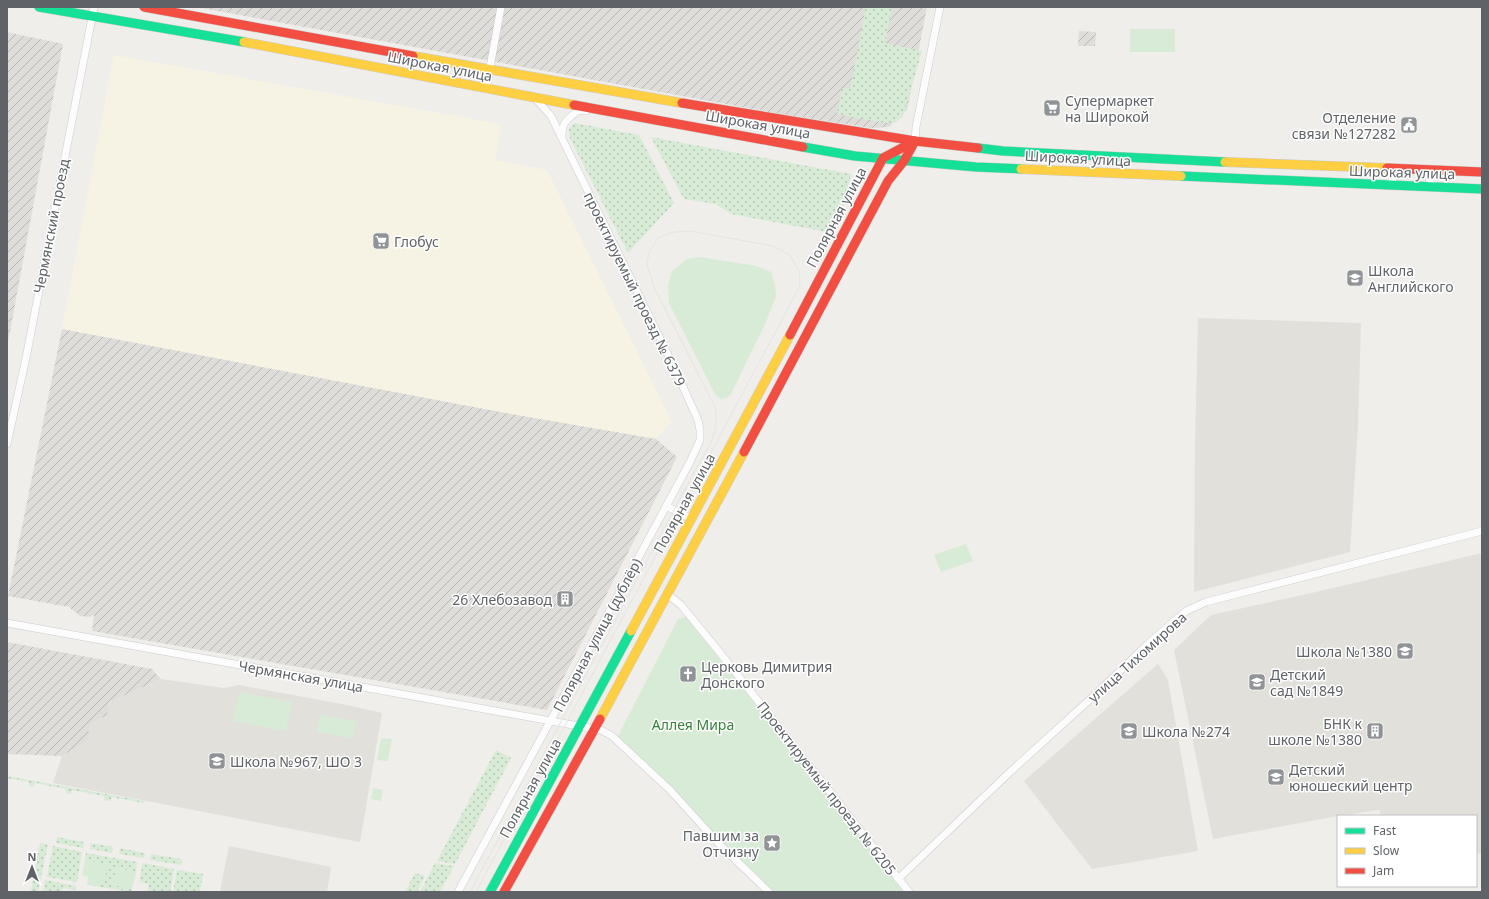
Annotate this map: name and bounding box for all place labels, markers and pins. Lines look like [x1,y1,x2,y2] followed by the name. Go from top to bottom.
[1065,91,1155,126] place label: Супермаркет на Широкой
[1042,98,1062,118] supermarket icon: Супермаркет на Широкой
[1292,108,1396,143] place label: Отделение связи №127282
[1399,115,1419,135] public building icon: Отделение связи №127282
[371,231,391,251] supermarket icon: Глобус
[394,232,439,251] place label: Глобус
[1368,261,1454,296] place label: Школа Английского
[1345,268,1365,288] school or university icon: Школа Английского
[555,589,575,609] building icon: 26 Хлебозавод
[452,590,552,609] place label: 26 Хлебозавод
[1395,641,1415,661] school or university icon: Школа №1380
[1296,642,1392,661] place label: Школа №1380
[701,657,832,692] place label: Церковь Димитрия Донского
[678,664,698,684] church icon: Церковь Димитрия Донского
[1270,665,1343,700] place label: Детский сад №1849
[1247,672,1267,692] school or university icon: Детский сад №1849
[1268,714,1363,749] place label: БНК к школе №1380
[1119,721,1139,741] school or university icon: Школа №274
[1365,721,1385,741] building icon: БНК к школе №1380
[1142,722,1230,741] place label: Школа №274
[207,751,227,771] school or university icon: Школа №967, ШО 3
[230,752,362,771] place label: Школа №967, ШО 3
[1289,760,1413,795] place label: Детский юношеский центр
[1266,767,1286,787] school or university icon: Детский юношеский центр
[683,826,760,861] place label: Павшим за Отчизну
[762,833,782,853] place icon: Павшим за Отчизну

